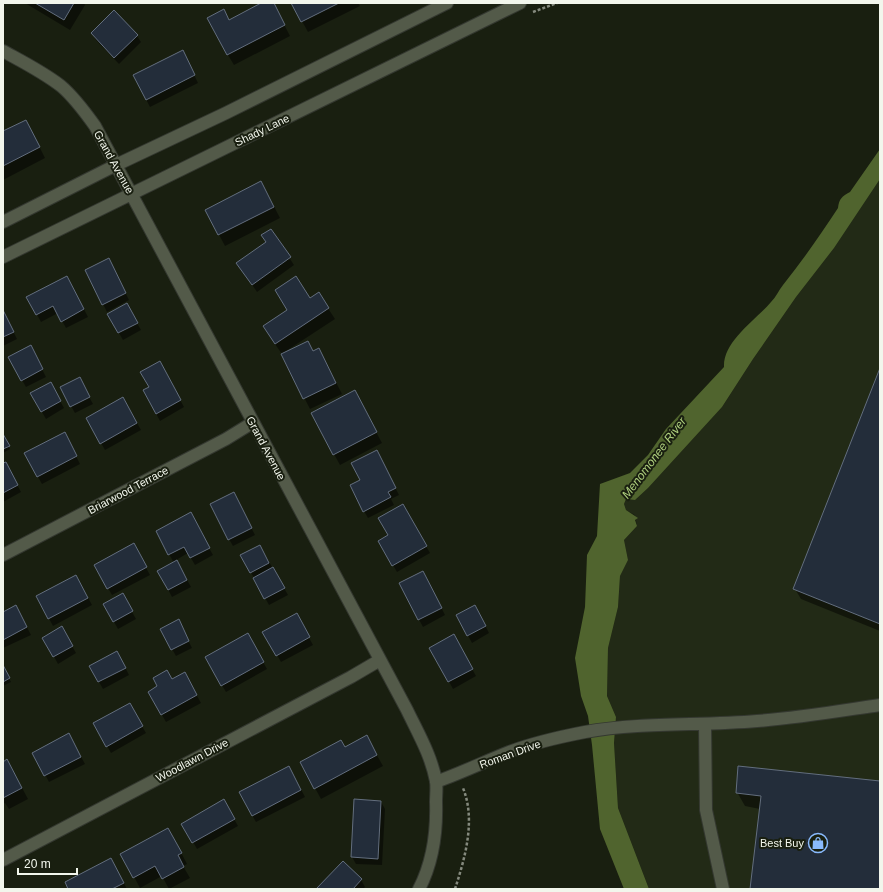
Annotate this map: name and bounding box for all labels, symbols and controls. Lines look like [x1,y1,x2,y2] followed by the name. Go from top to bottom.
[233,112,291,148] street label: Shady Lane
[92,128,136,196] street label: Grand Avenue
[244,414,288,482] street label: Grand Avenue
[619,414,690,501] water label: Menomonee River
[86,464,170,516] street label: Briarwood Terrace
[154,736,230,784] street label: Woodlawn Drive
[478,737,542,771] street label: Roman Drive
[807,832,829,854] shop icon: Best Buy
[760,837,804,849] place label: Best Buy
[18,850,77,876] scale bar
[24,857,51,871] text: 20 m

